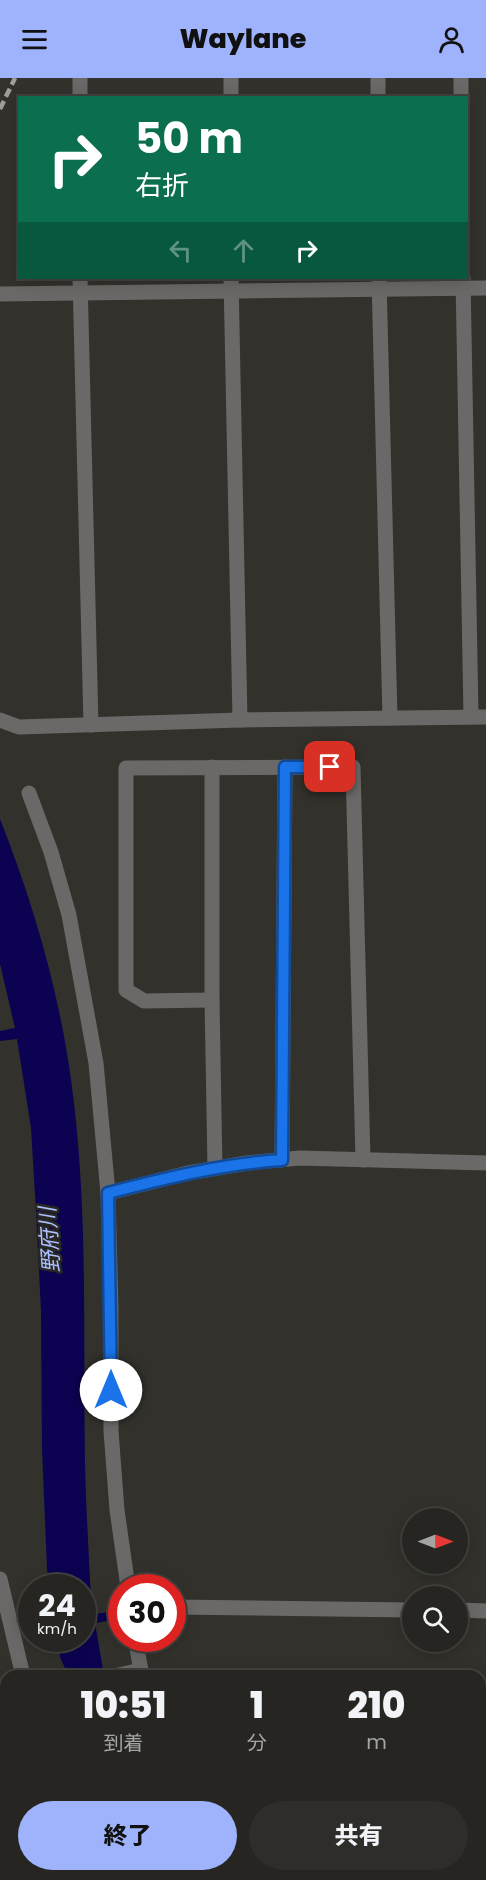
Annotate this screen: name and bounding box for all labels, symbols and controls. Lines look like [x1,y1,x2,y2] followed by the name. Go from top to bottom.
[180,20,306,57] text: Waylane
[18,23,51,56] icon: menu
[435,23,468,56] icon: person
[135,109,243,168] text: 50 m
[36,120,114,198] icon: right
[135,167,189,204] text: 右折
[164,234,197,267] icon: left
[227,234,260,267] icon: ahead
[290,234,323,267] icon: right
[304,741,355,792] pin
[313,750,346,783] icon: arrive
[32,1204,67,1274] water label: 野府川
[79,1358,143,1422] position arrow
[402,1508,468,1574] north arrow
[402,1508,468,1652] map controls
[108,1574,186,1652] speed limit sign: 30
[38,1584,76,1627] text: 24
[402,1586,468,1652] button: search
[37,1618,77,1639] text: km/h
[80,1680,166,1731] text: 10:51
[250,1680,264,1731] text: 1
[347,1680,406,1731] text: 210
[366,1728,387,1756] text: m
[103,1729,143,1757] text: 到着
[247,1729,267,1757] text: 分
[18,1801,237,1870] button: 終了
[249,1801,468,1870] button: 共有

